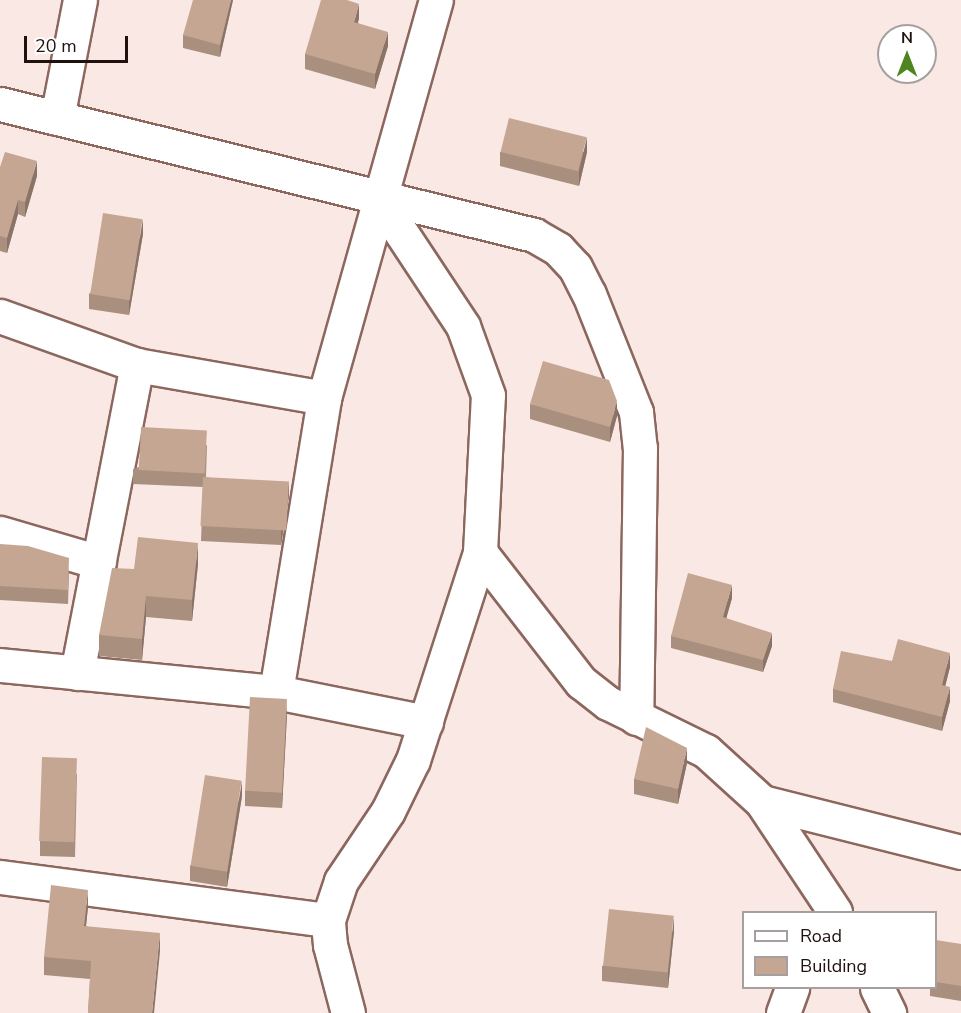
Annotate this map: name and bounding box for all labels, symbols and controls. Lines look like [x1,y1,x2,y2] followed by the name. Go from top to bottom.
[27,24,130,62] scale bar
[877,24,937,84] north arrow
[901,27,913,49] text: N
[35,34,77,58] text: 20 m
[742,911,937,989] legend
[800,924,842,948] text: Road
[800,954,867,978] text: Building

